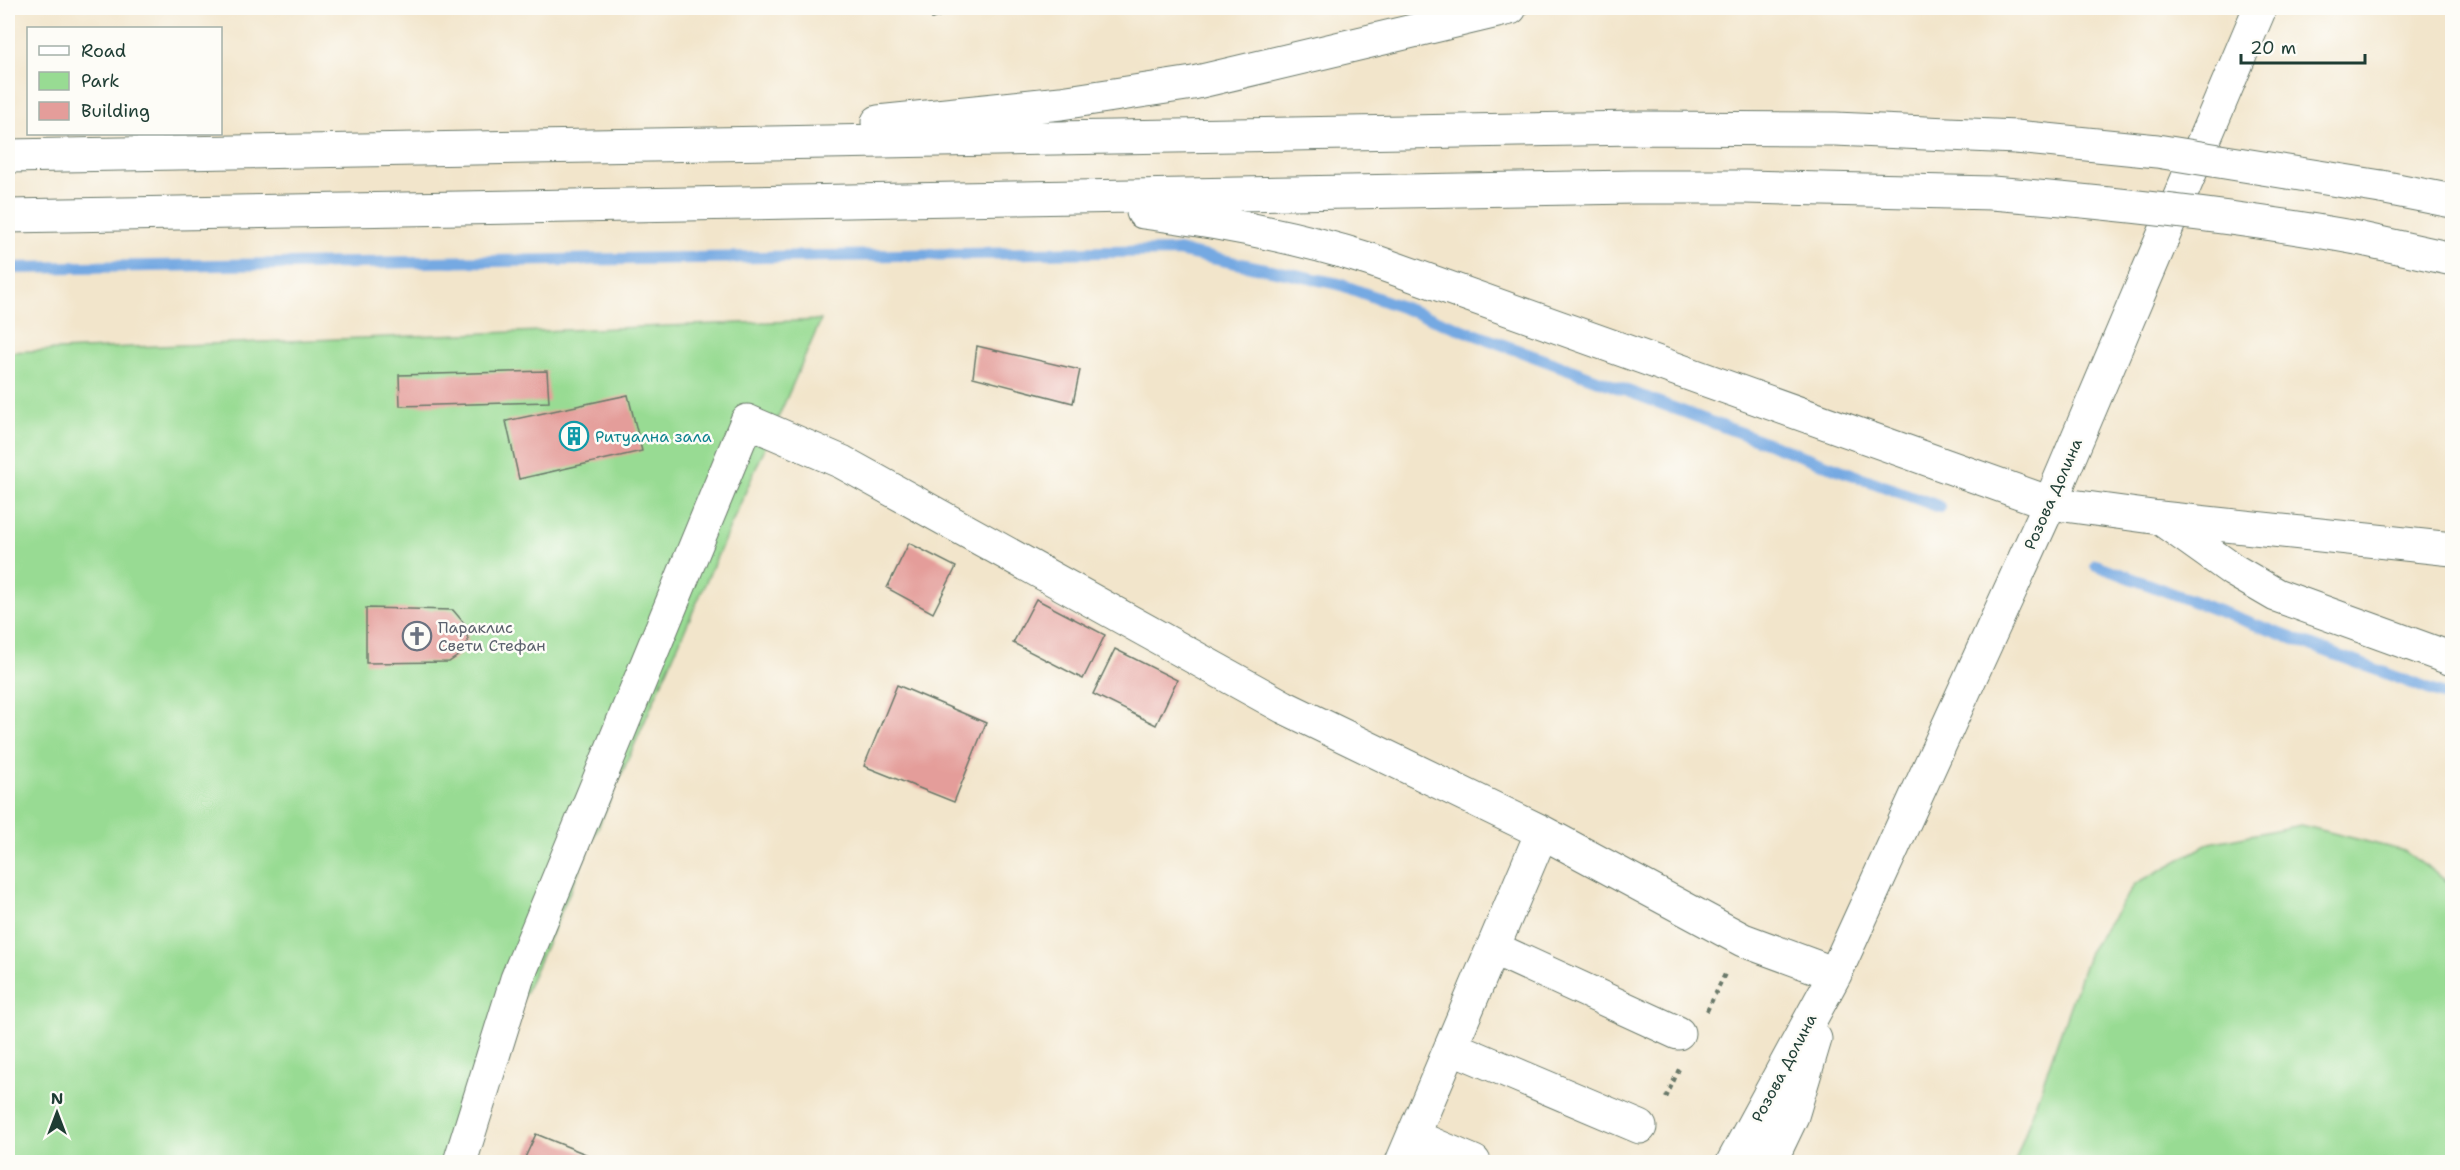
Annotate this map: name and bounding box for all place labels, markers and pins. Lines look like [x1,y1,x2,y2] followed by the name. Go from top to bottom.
[558,420,590,452] building icon: Ритуална зала
[595,426,712,447] place label: Ритуална зала
[438,617,546,656] place label: Параклис Свети Стефан
[401,620,433,652] church icon: Параклис Свети Стефан

